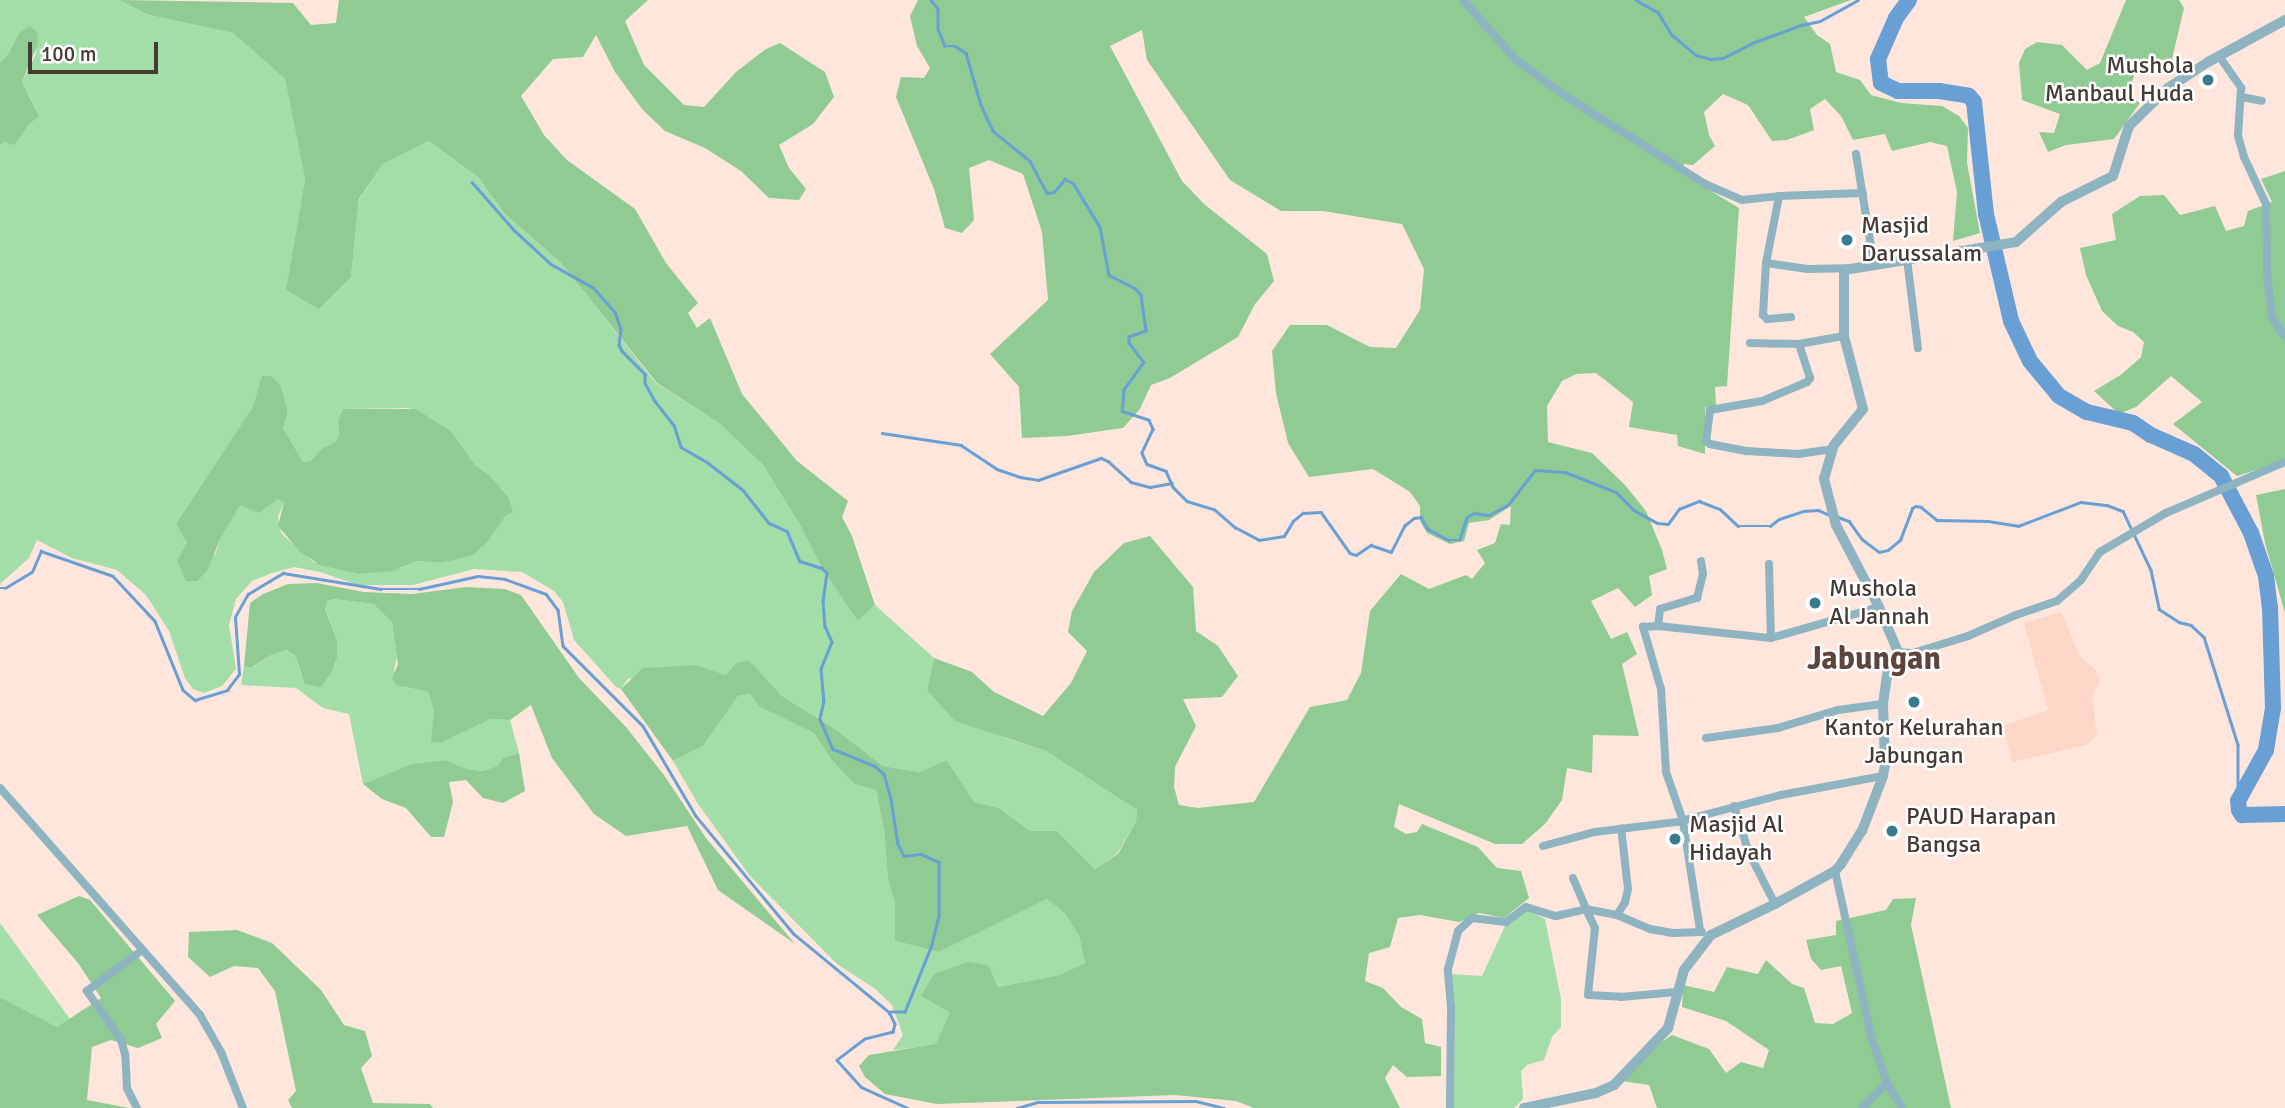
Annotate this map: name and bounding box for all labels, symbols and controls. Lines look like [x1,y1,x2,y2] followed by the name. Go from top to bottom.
[32,28,161,72] scale bar
[41,41,96,67] text: 100 m
[2045,52,2194,108] place label: Mushola Manbaul Huda
[2200,72,2216,88] marker: Mushola Manbaul Huda
[1861,212,1982,268] place label: Masjid Darussalam
[1839,232,1855,248] marker: Masjid Darussalam
[1829,575,1929,631] place label: Mushola Al Jannah
[1807,595,1823,611] marker: Mushola Al Jannah
[1807,640,1941,678] district label: Jabungan
[1906,694,1922,710] marker: Kantor Kelurahan Jabungan
[1824,714,2004,770] place label: Kantor Kelurahan Jabungan
[1906,803,2056,859] place label: PAUD Harapan Bangsa
[1689,811,1784,867] place label: Masjid Al Hidayah
[1884,823,1900,839] marker: PAUD Harapan Bangsa
[1667,831,1683,847] marker: Masjid Al Hidayah

